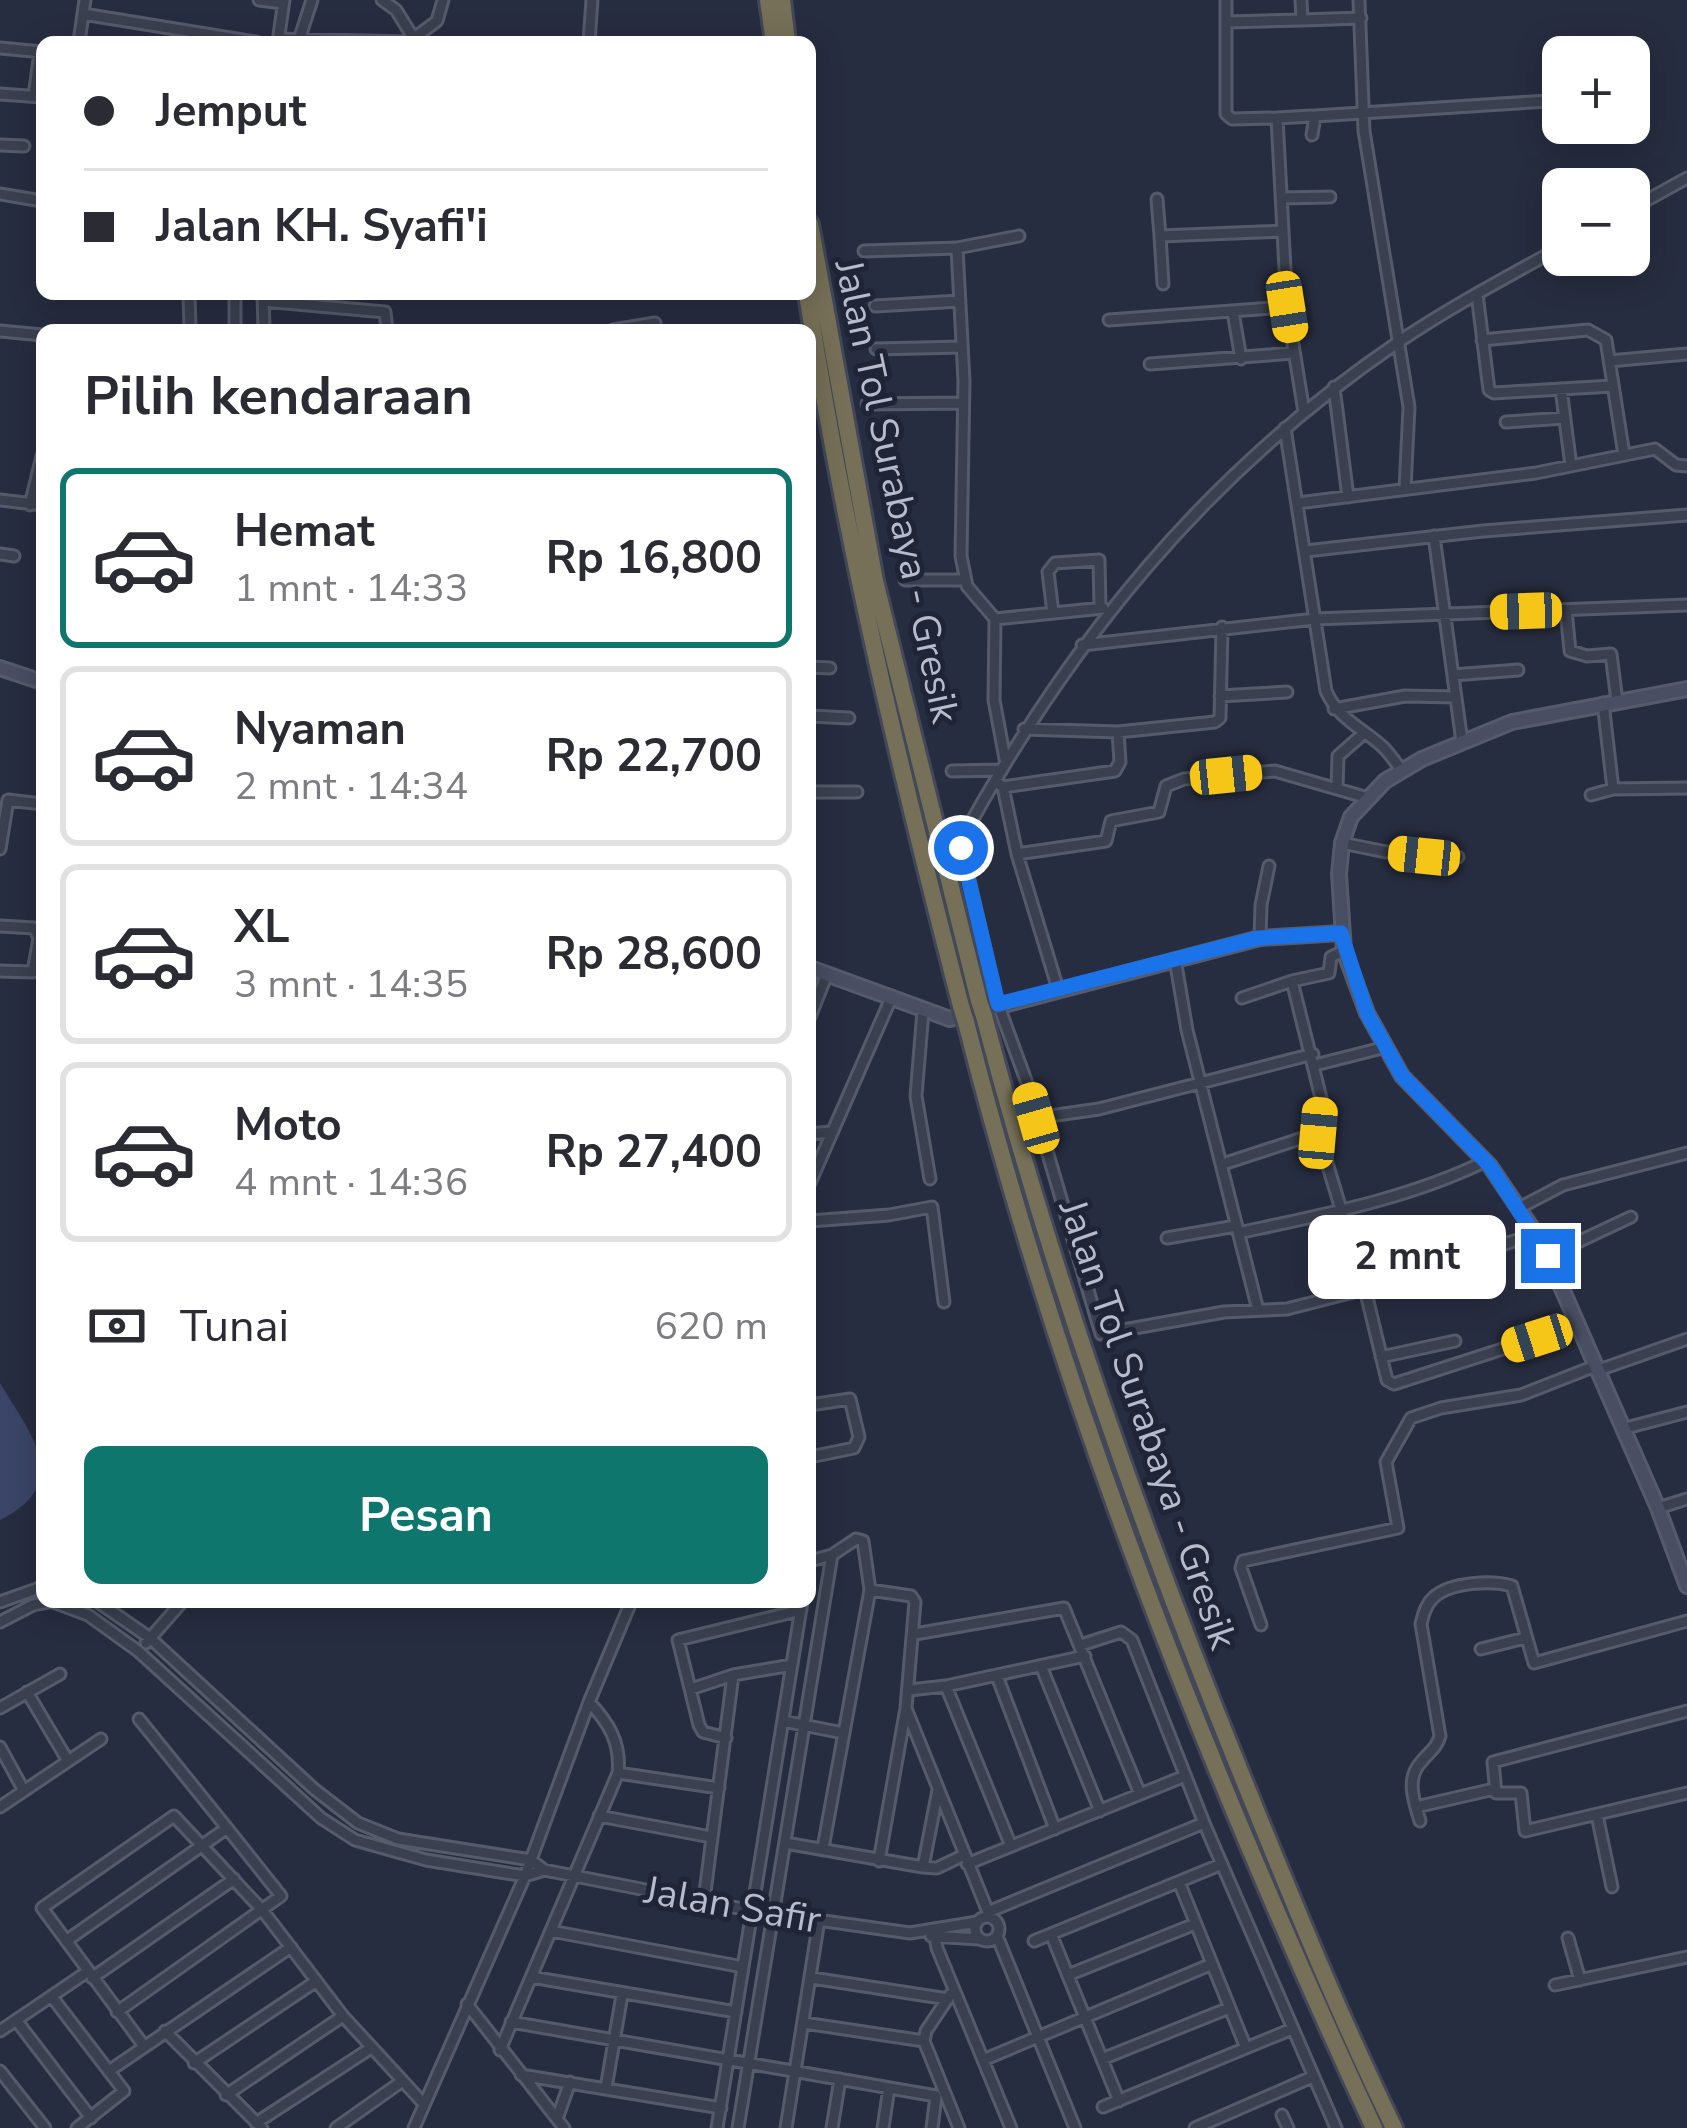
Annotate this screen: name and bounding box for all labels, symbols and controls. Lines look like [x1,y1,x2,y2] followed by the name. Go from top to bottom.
[1542,36,1650,276] map controls
[1542,36,1650,144] button: +
[156,81,306,142] text: Jemput
[1542,168,1650,276] button: −
[156,196,488,257] text: Jalan KH. Syafi'i
[821,254,972,728] street label: Jalan Tol Surabaya - Gresik
[1264,269,1310,345] car
[84,359,473,433] text: Pilih kendaraan
[234,501,375,562] text: Hemat
[90,504,198,612] icon: car
[546,528,762,589] text: Rp 16,800
[234,562,468,615] text: 1 mnt · 14:33
[1489,592,1563,630] car
[234,699,406,760] text: Nyaman
[90,702,198,810] icon: car
[546,726,762,787] text: Rp 22,700
[1188,753,1264,797] car
[234,760,468,813] text: 2 mnt · 14:34
[934,821,988,875] route start
[1386,834,1462,878] car
[234,897,290,958] text: XL
[90,900,198,1008] icon: car
[546,924,762,985] text: Rp 28,600
[234,958,468,1011] text: 3 mnt · 14:35
[1009,1078,1063,1158] car
[234,1095,342,1156] text: Moto
[1297,1096,1339,1170] car
[90,1098,198,1206] icon: car
[546,1122,762,1183] text: Rp 27,400
[234,1156,468,1209] text: 4 mnt · 14:36
[1045,1192,1250,1657] street label: Jalan Tol Surabaya - Gresik
[1308,1214,1506,1298] callout: 2 mnt
[1521,1229,1575,1283] route end
[1354,1230,1460,1283] text: 2 mnt
[84,1293,150,1359] icon: cash
[180,1296,289,1357] text: Tunai
[654,1300,768,1353] text: 620 m
[1497,1310,1577,1366] car
[84,1446,768,1584] button: Pesan
[639,1864,825,1947] street label: Jalan Safir

